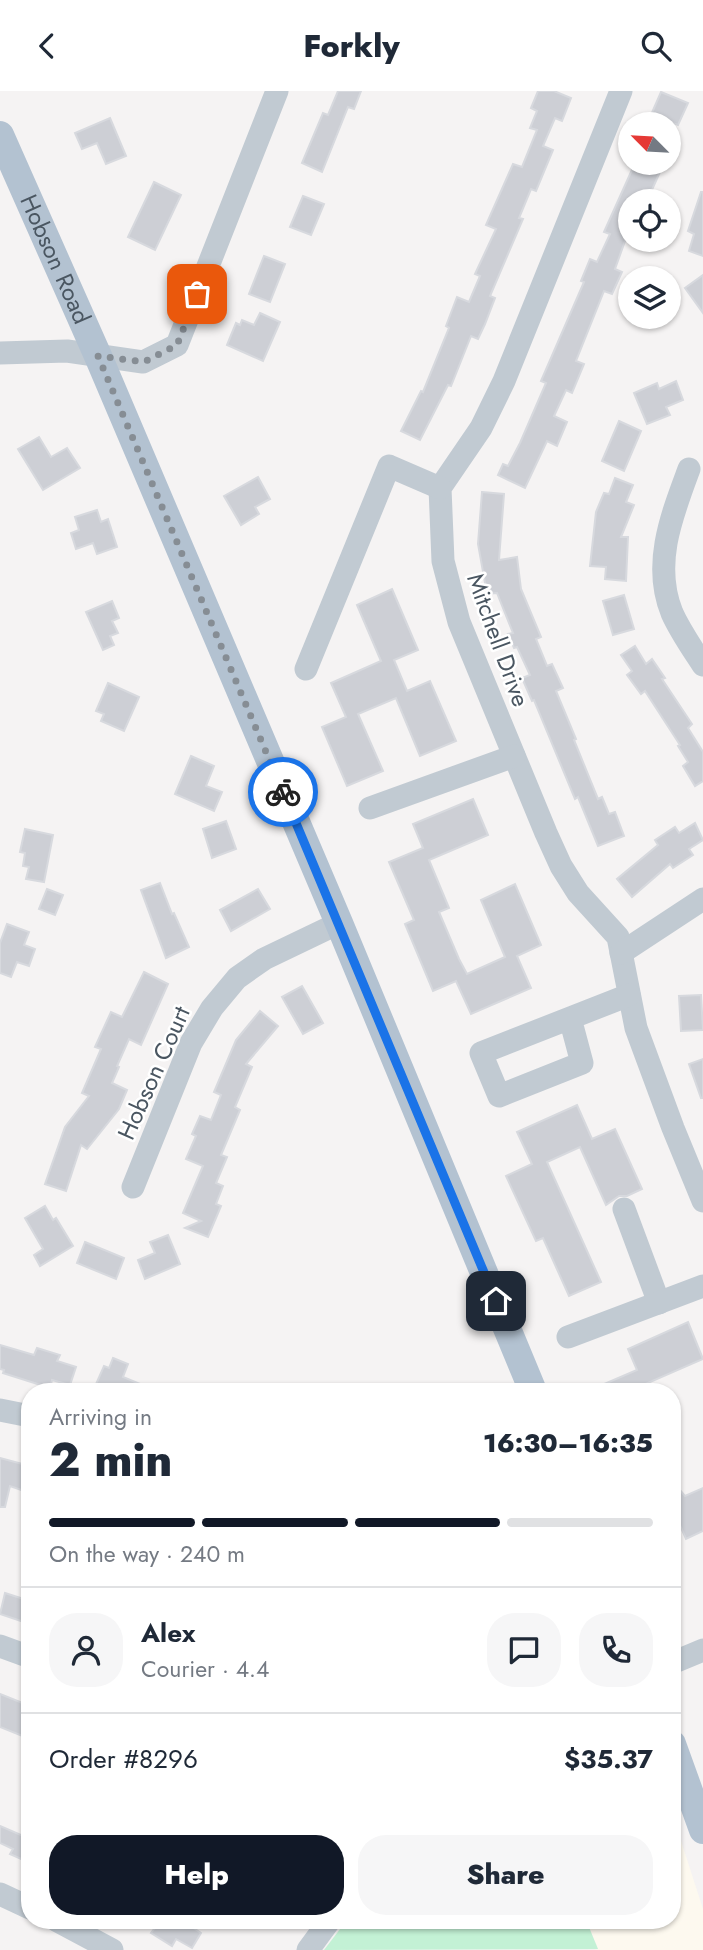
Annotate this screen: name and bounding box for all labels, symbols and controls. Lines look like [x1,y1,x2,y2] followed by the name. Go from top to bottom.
[303,23,400,69] text: Forkly
[28,27,66,65] icon: back
[637,27,675,65] icon: search
[618,112,681,175] north arrow
[618,112,681,329] map controls
[12,189,100,329] street label: Hobson Road
[618,189,681,252] button: locate
[167,264,227,324] pin
[618,266,681,329] button: layers
[178,275,216,313] icon: bag
[458,568,539,711] street label: Mitchell Drive
[248,757,318,827] courier
[264,773,302,811] icon: bike
[109,1000,199,1145] street label: Hobson Court
[466,1271,526,1331] pin
[477,1282,515,1320] icon: home
[49,1400,152,1434] text: Arriving in
[483,1424,653,1462] text: 16:30–16:35
[49,1427,173,1493] text: 2 min
[49,1537,245,1571] text: On the way · 240 m
[49,1613,123,1687] button: person
[487,1613,561,1687] button: chat
[579,1613,653,1687] button: phone
[141,1614,195,1652] text: Alex
[141,1652,269,1686] text: Courier · 4.4
[49,1740,198,1778] text: Order #8296
[564,1740,653,1778] text: $35.37
[49,1835,344,1915] button: Help
[358,1835,653,1915] button: Share

